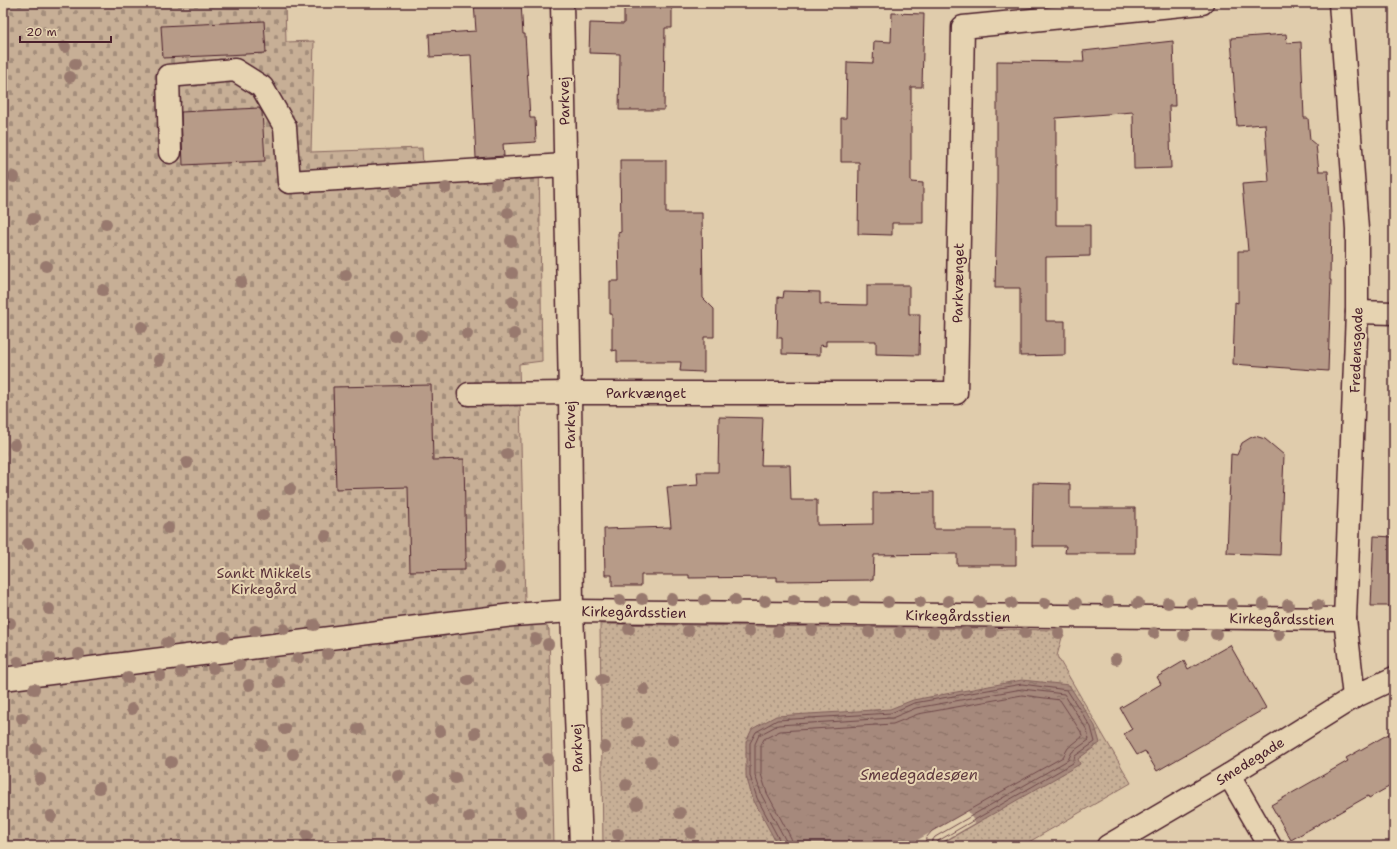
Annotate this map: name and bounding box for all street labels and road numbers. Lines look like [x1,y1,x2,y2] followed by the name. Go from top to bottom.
[555,77,573,125] street label: Parkvej
[948,243,968,323] street label: Parkvænget
[1345,306,1367,393] street label: Fredensgade
[606,384,686,402] street label: Parkvænget
[561,401,579,449] street label: Parkvej
[581,602,687,622] street label: Kirkegårdsstien
[905,606,1011,626] street label: Kirkegårdsstien
[1229,609,1335,629] street label: Kirkegårdsstien
[567,723,587,773] street label: Parkvej
[1212,733,1288,789] street label: Smedegade

